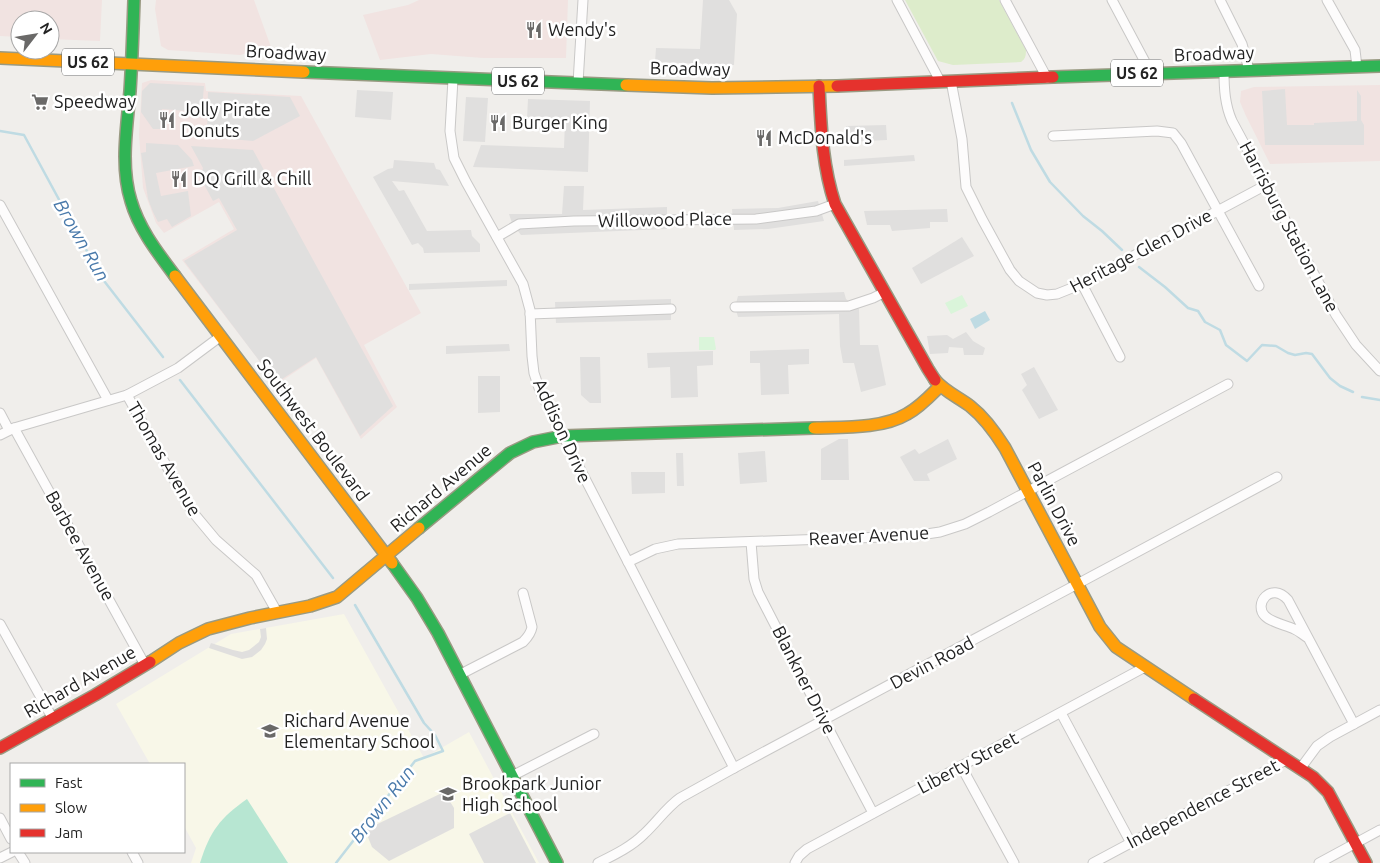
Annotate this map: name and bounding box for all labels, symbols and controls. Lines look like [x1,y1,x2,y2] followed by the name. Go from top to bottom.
[10,10,60,60] north arrow
[548,19,616,39] place label: Wendy's
[37,20,56,37] text: N
[524,20,544,40] restaurant icon: Wendy's
[245,40,327,64] street label: Broadway
[1173,42,1255,64] street label: Broadway
[62,48,114,76] road number: US 62
[650,57,731,79] street label: Broadway
[1111,59,1163,86] road number: US 62
[492,68,544,94] road number: US 62
[54,91,137,111] place label: Speedway
[30,92,50,112] supermarket icon: Speedway
[181,99,271,140] place label: Jolly Pirate Donuts
[157,110,177,130] restaurant icon: Jolly Pirate Donuts
[512,112,608,132] place label: Burger King
[488,113,508,133] restaurant icon: Burger King
[778,127,872,147] place label: McDonald's
[754,128,774,148] restaurant icon: McDonald's
[1236,138,1343,315] street label: Harrisburg Station Lane
[193,168,312,189] place label: DQ Grill & Chill
[169,169,189,189] restaurant icon: DQ Grill & Chill
[50,195,114,285] water label: Brown Run
[1066,204,1215,296] street label: Heritage Glen Drive
[598,208,732,230] street label: Willowood Place
[254,354,374,504] street label: Southwest Boulevard
[530,375,596,486] street label: Addison Drive
[124,398,206,519] street label: Thomas Avenue
[386,439,495,535] street label: Richard Avenue
[1024,458,1085,549] street label: Parlin Drive
[42,487,119,604] street label: Barbee Avenue
[808,522,930,548] street label: Reaver Avenue
[769,622,841,737] street label: Blankner Drive
[886,632,977,692] street label: Devin Road
[20,641,139,721] street label: Richard Avenue
[284,710,435,751] place label: Richard Avenue Elementary School
[260,721,280,741] school or university icon: Richard Avenue Elementary School
[914,727,1021,797] street label: Liberty Street
[1123,755,1282,852] street label: Independence Street
[345,761,419,847] water label: Brown Run
[10,763,185,853] legend
[462,773,602,814] place label: Brookpark Junior High School
[55,774,83,791] text: Fast
[438,784,458,804] school or university icon: Brookpark Junior High School
[55,799,88,816] text: Slow
[55,824,83,841] text: Jam

